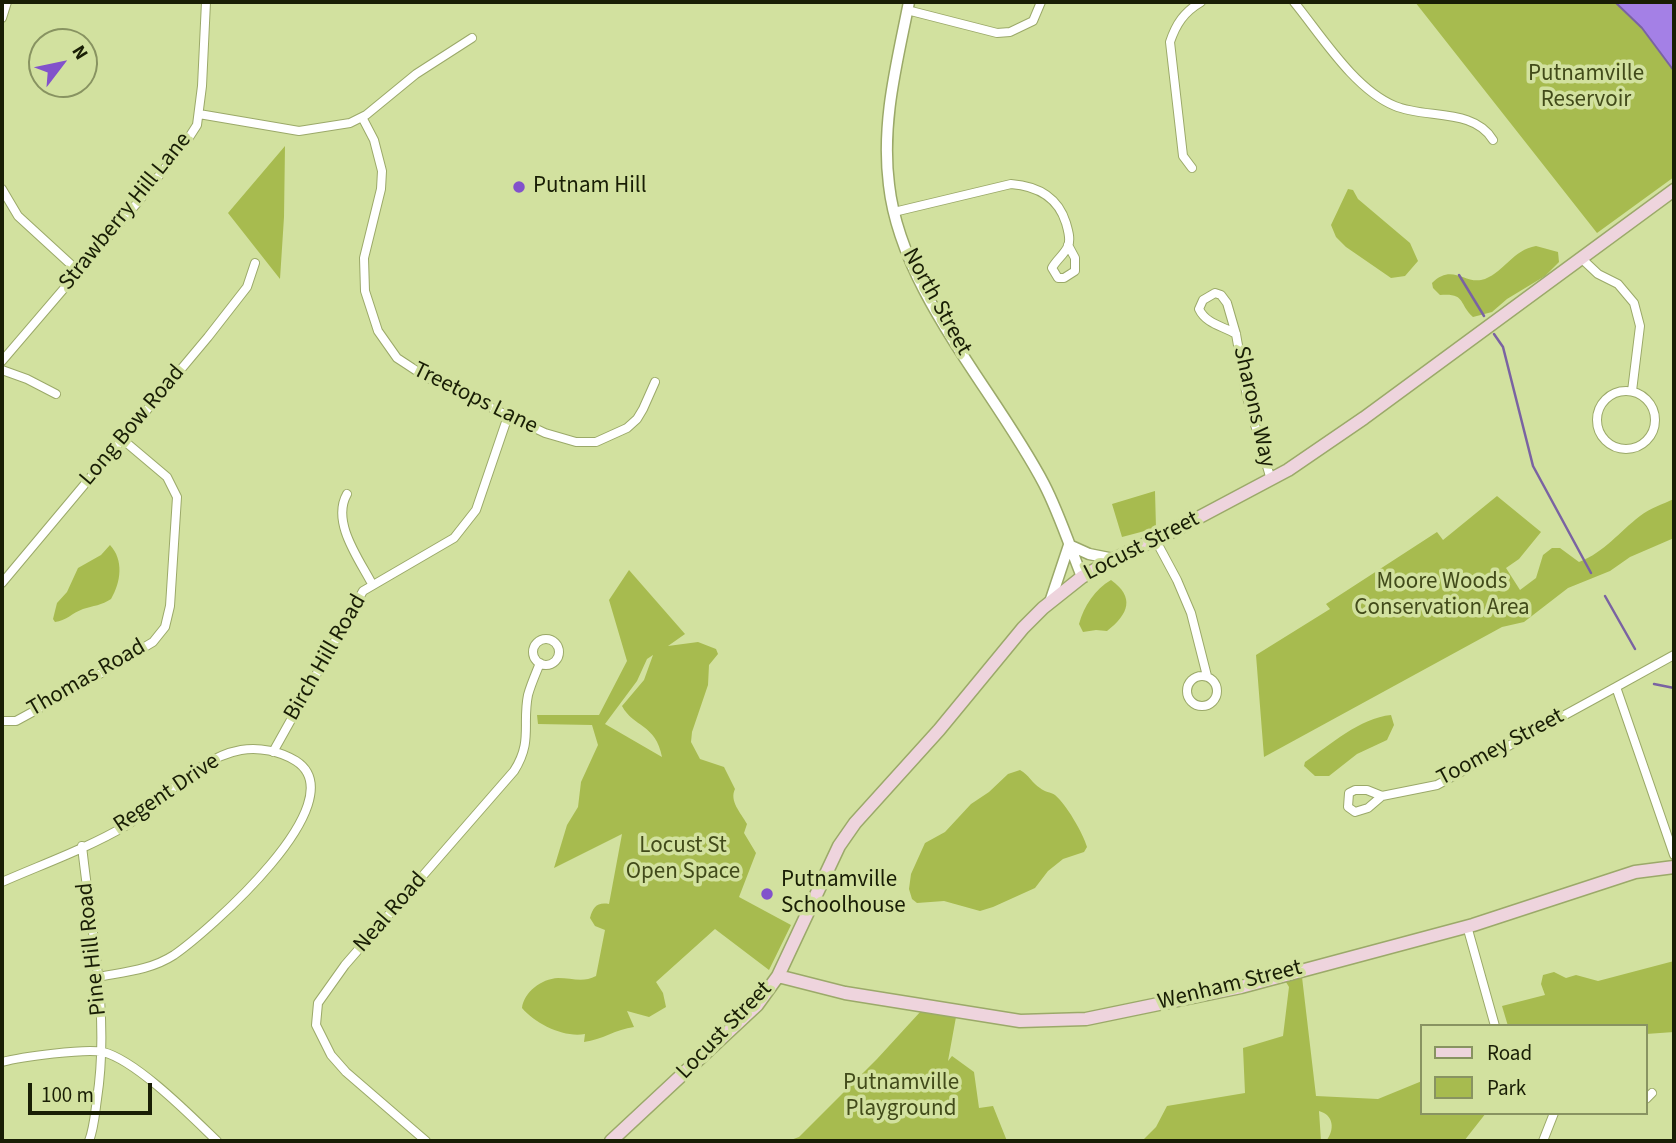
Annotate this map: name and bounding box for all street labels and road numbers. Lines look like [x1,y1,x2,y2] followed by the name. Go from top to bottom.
[54,128,198,296] street label: Strawberry Hill Lane
[895,244,977,360] street label: North Street
[1226,344,1280,470] street label: Sharons Way
[408,357,542,441] street label: Treetops Lane
[75,360,191,492] street label: Long Bow Road
[1080,506,1204,588] street label: Locust Street
[279,590,373,726] street label: Birch Hill Road
[23,634,151,724] street label: Thomas Road
[1433,703,1569,793] street label: Toomey Street
[109,749,225,839] street label: Regent Drive
[349,867,433,959] street label: Neal Road
[72,881,114,1017] street label: Pine Hill Road
[1155,955,1305,1017] street label: Wenham Street
[671,976,779,1086] street label: Locust Street

